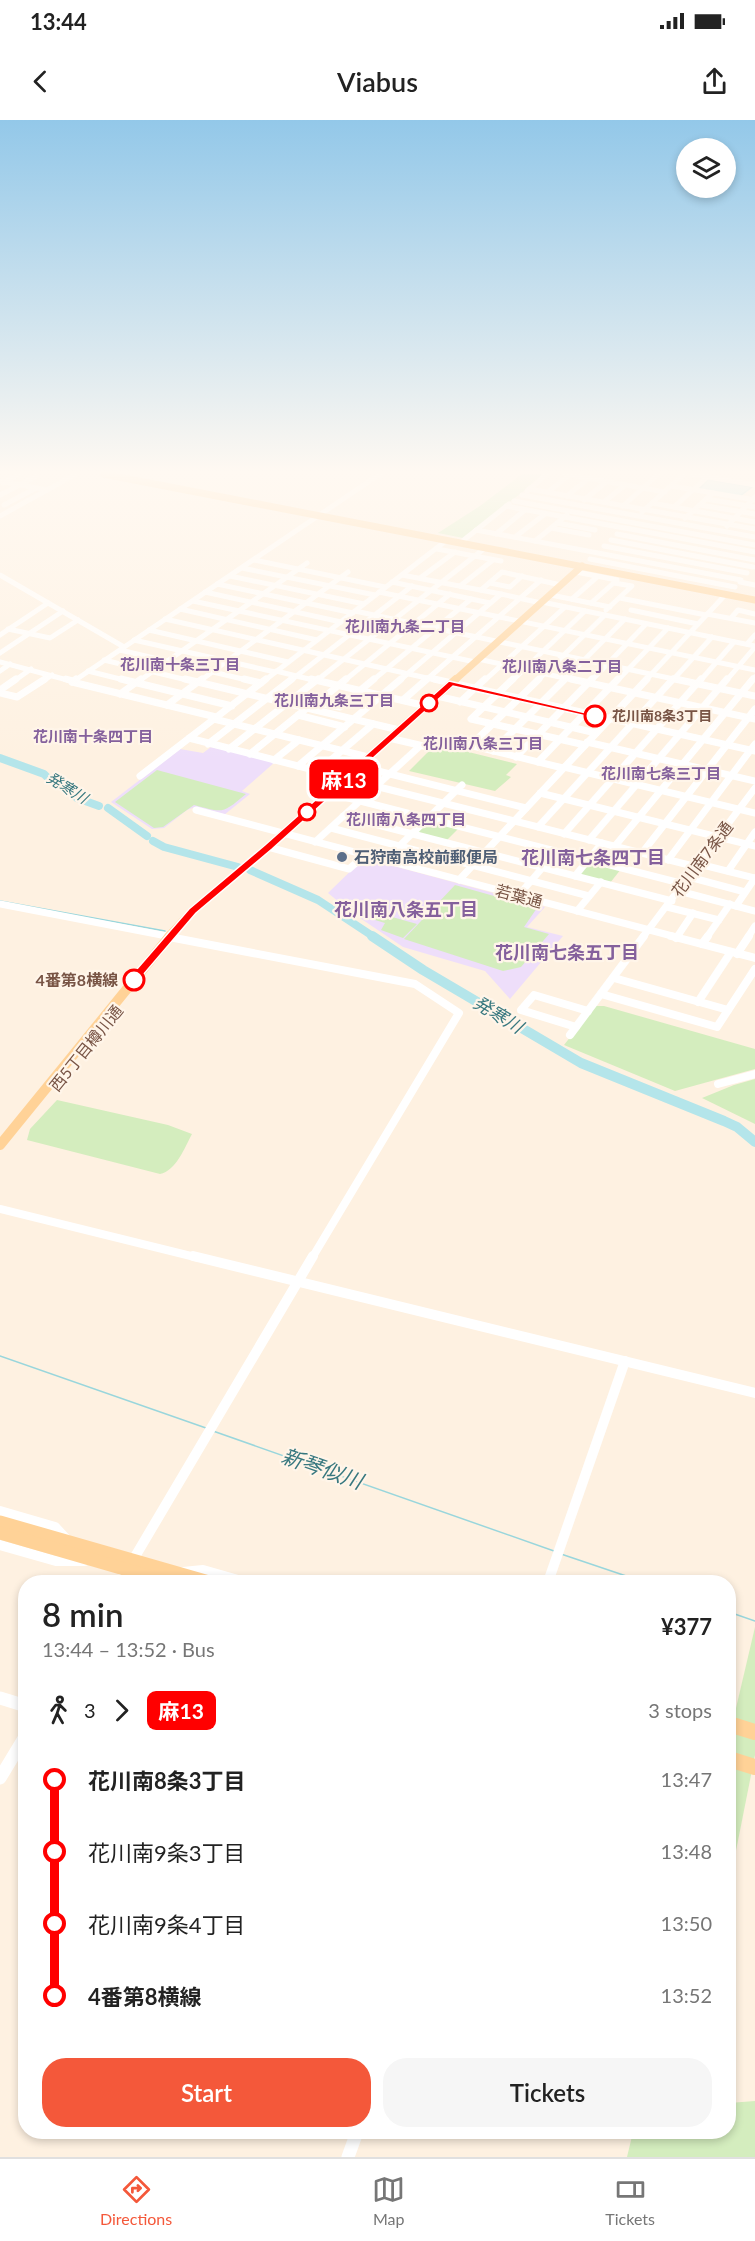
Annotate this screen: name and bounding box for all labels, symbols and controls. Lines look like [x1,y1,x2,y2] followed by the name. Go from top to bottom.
[30,8,87,35] text: 13:44
[24,65,57,98] icon: back
[337,65,418,98] text: Viabus
[698,65,731,98] icon: share
[676,138,736,198] map controls
[676,138,736,198] button: layers
[345,617,465,635] district label: 花川南九条二丁目
[120,655,240,673] district label: 花川南十条三丁目
[502,657,622,675] district label: 花川南八条二丁目
[274,691,394,709] district label: 花川南九条三丁目
[420,694,438,712] unlabelled marker
[584,705,606,727] marker: 花川南8条3丁目
[612,707,712,724] place label: 花川南8条3丁目
[33,727,153,745] district label: 花川南十条四丁目
[423,734,543,752] district label: 花川南八条三丁目
[310,760,379,798] line badge: 麻13
[601,764,721,782] district label: 花川南七条三丁目
[321,767,367,792] text: 麻13
[44,768,93,807] water label: 発寒川
[298,803,316,821] unlabelled marker
[346,810,466,828] district label: 花川南八条四丁目
[667,817,736,900] street label: 花川南7条通
[521,846,665,868] district label: 花川南七条四丁目
[354,847,498,866] place label: 石狩南高校前郵便局
[335,850,349,864] marker: 石狩南高校前郵便局
[493,880,545,911] street label: 若葉通
[334,898,478,920] district label: 花川南八条五丁目
[495,941,639,963] district label: 花川南七条五丁目
[123,969,145,991] marker: 4番第8横線
[35,970,118,989] place label: 4番第8横線
[470,991,529,1039] water label: 発寒川
[45,1001,126,1095] street label: 西5丁目樽川通
[279,1442,368,1494] water label: 新琴似川
[42,1594,123,1634] text: 8 min
[661,1613,712,1640] text: ¥377
[42,1637,215,1661] text: 13:44 – 13:52 · Bus
[42,1694,75,1727] icon: walk
[105,1694,138,1727] icon: forward
[84,1698,96,1722] text: 3
[159,1698,204,1723] text: 麻13
[648,1698,712,1722] text: 3 stops
[88,1767,246,1794] text: 花川南8条3丁目
[661,1767,712,1791] text: 13:47
[88,1839,246,1866] text: 花川南9条3丁目
[661,1839,712,1863] text: 13:48
[88,1911,246,1938] text: 花川南9条4丁目
[661,1911,712,1935] text: 13:50
[88,1983,202,2010] text: 4番第8横線
[661,1983,712,2007] text: 13:52
[42,2058,371,2127] button: Start
[383,2058,712,2127] button: Tickets
[100,2173,172,2228] tab: Directions
[372,2173,405,2228] tab: Map
[605,2173,655,2228] tab: Tickets

